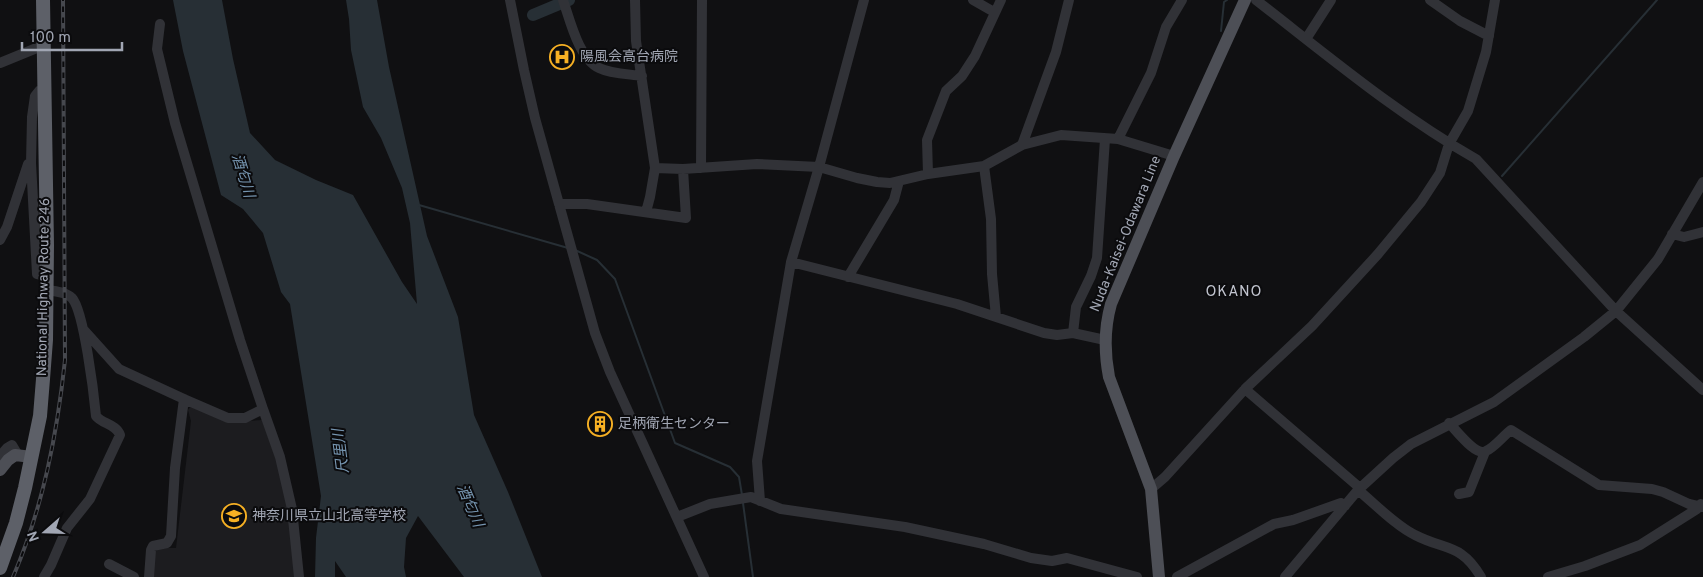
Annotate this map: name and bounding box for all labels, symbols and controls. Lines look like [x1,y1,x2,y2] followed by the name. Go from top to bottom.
[22,20,122,52] scale bar
[30,29,71,48] text: 100 m
[549,44,575,70] hospital icon: 陽風会高台病院
[580,48,678,66] place label: 陽風会高台病院
[226,152,258,202] water label: 酒匂川
[1087,153,1165,315] street label: Nuda-Kaisei-Odawara Line
[34,198,54,376] street label: National Highway Route 246
[1205,283,1263,302] district label: OKANO
[587,411,613,437] building icon: 足柄衛生センター
[618,416,730,433] place label: 足柄衛生センター
[330,426,354,474] water label: 尺里川
[451,482,487,532] water label: 酒匂川
[221,503,247,529] school or university icon: 神奈川県立山北高等学校
[20,507,70,557] north arrow
[252,507,406,525] place label: 神奈川県立山北高等学校
[24,528,44,544] text: N

